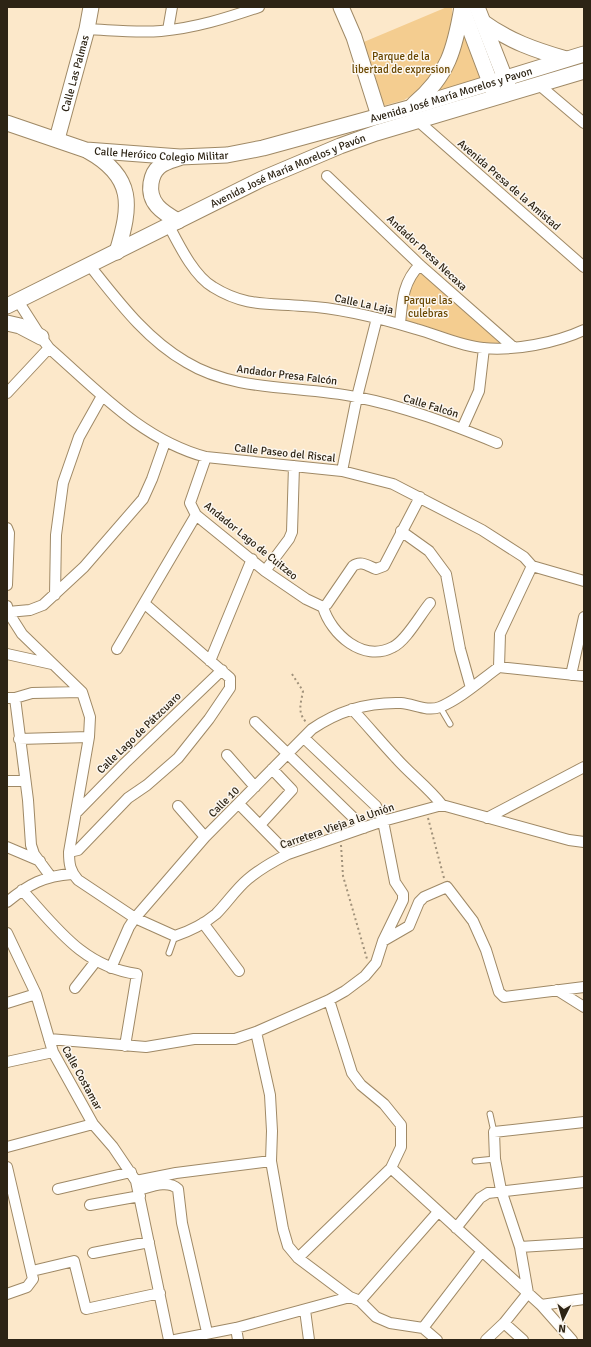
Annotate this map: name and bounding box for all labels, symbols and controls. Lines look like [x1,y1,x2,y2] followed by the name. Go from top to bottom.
[58,34,92,113] street label: Calle Las Palmas
[352,50,450,76] park label: Parque de la libertad de expresion
[369,64,534,125] street label: Avenida José María Morelos y Pavon
[208,131,367,210] street label: Avenida José María Morelos y Pavón
[455,137,563,233] street label: Avenida Presa de la Amistad
[94,144,229,163] street label: Calle Heróico Colegio Militar
[384,213,470,294] street label: Andador Presa Necaxa
[333,291,395,317] street label: Calle La Laja
[404,294,453,320] park label: Parque las culebras
[236,362,338,388] street label: Andador Presa Falcón
[402,391,460,421] street label: Calle Falcón
[234,441,336,465] street label: Calle Paseo del Riscal
[202,499,301,583] street label: Andador Lago de Cuitzeo
[94,689,184,776] street label: Calle Lago de Pátzcuaro
[206,784,242,820] street label: Calle 10
[278,800,396,852] street label: Carretera Vieja a la Unión
[59,1044,105,1112] street label: Calle Costamar
[543,1299,583,1339] north arrow
[558,1322,567,1335] text: N

